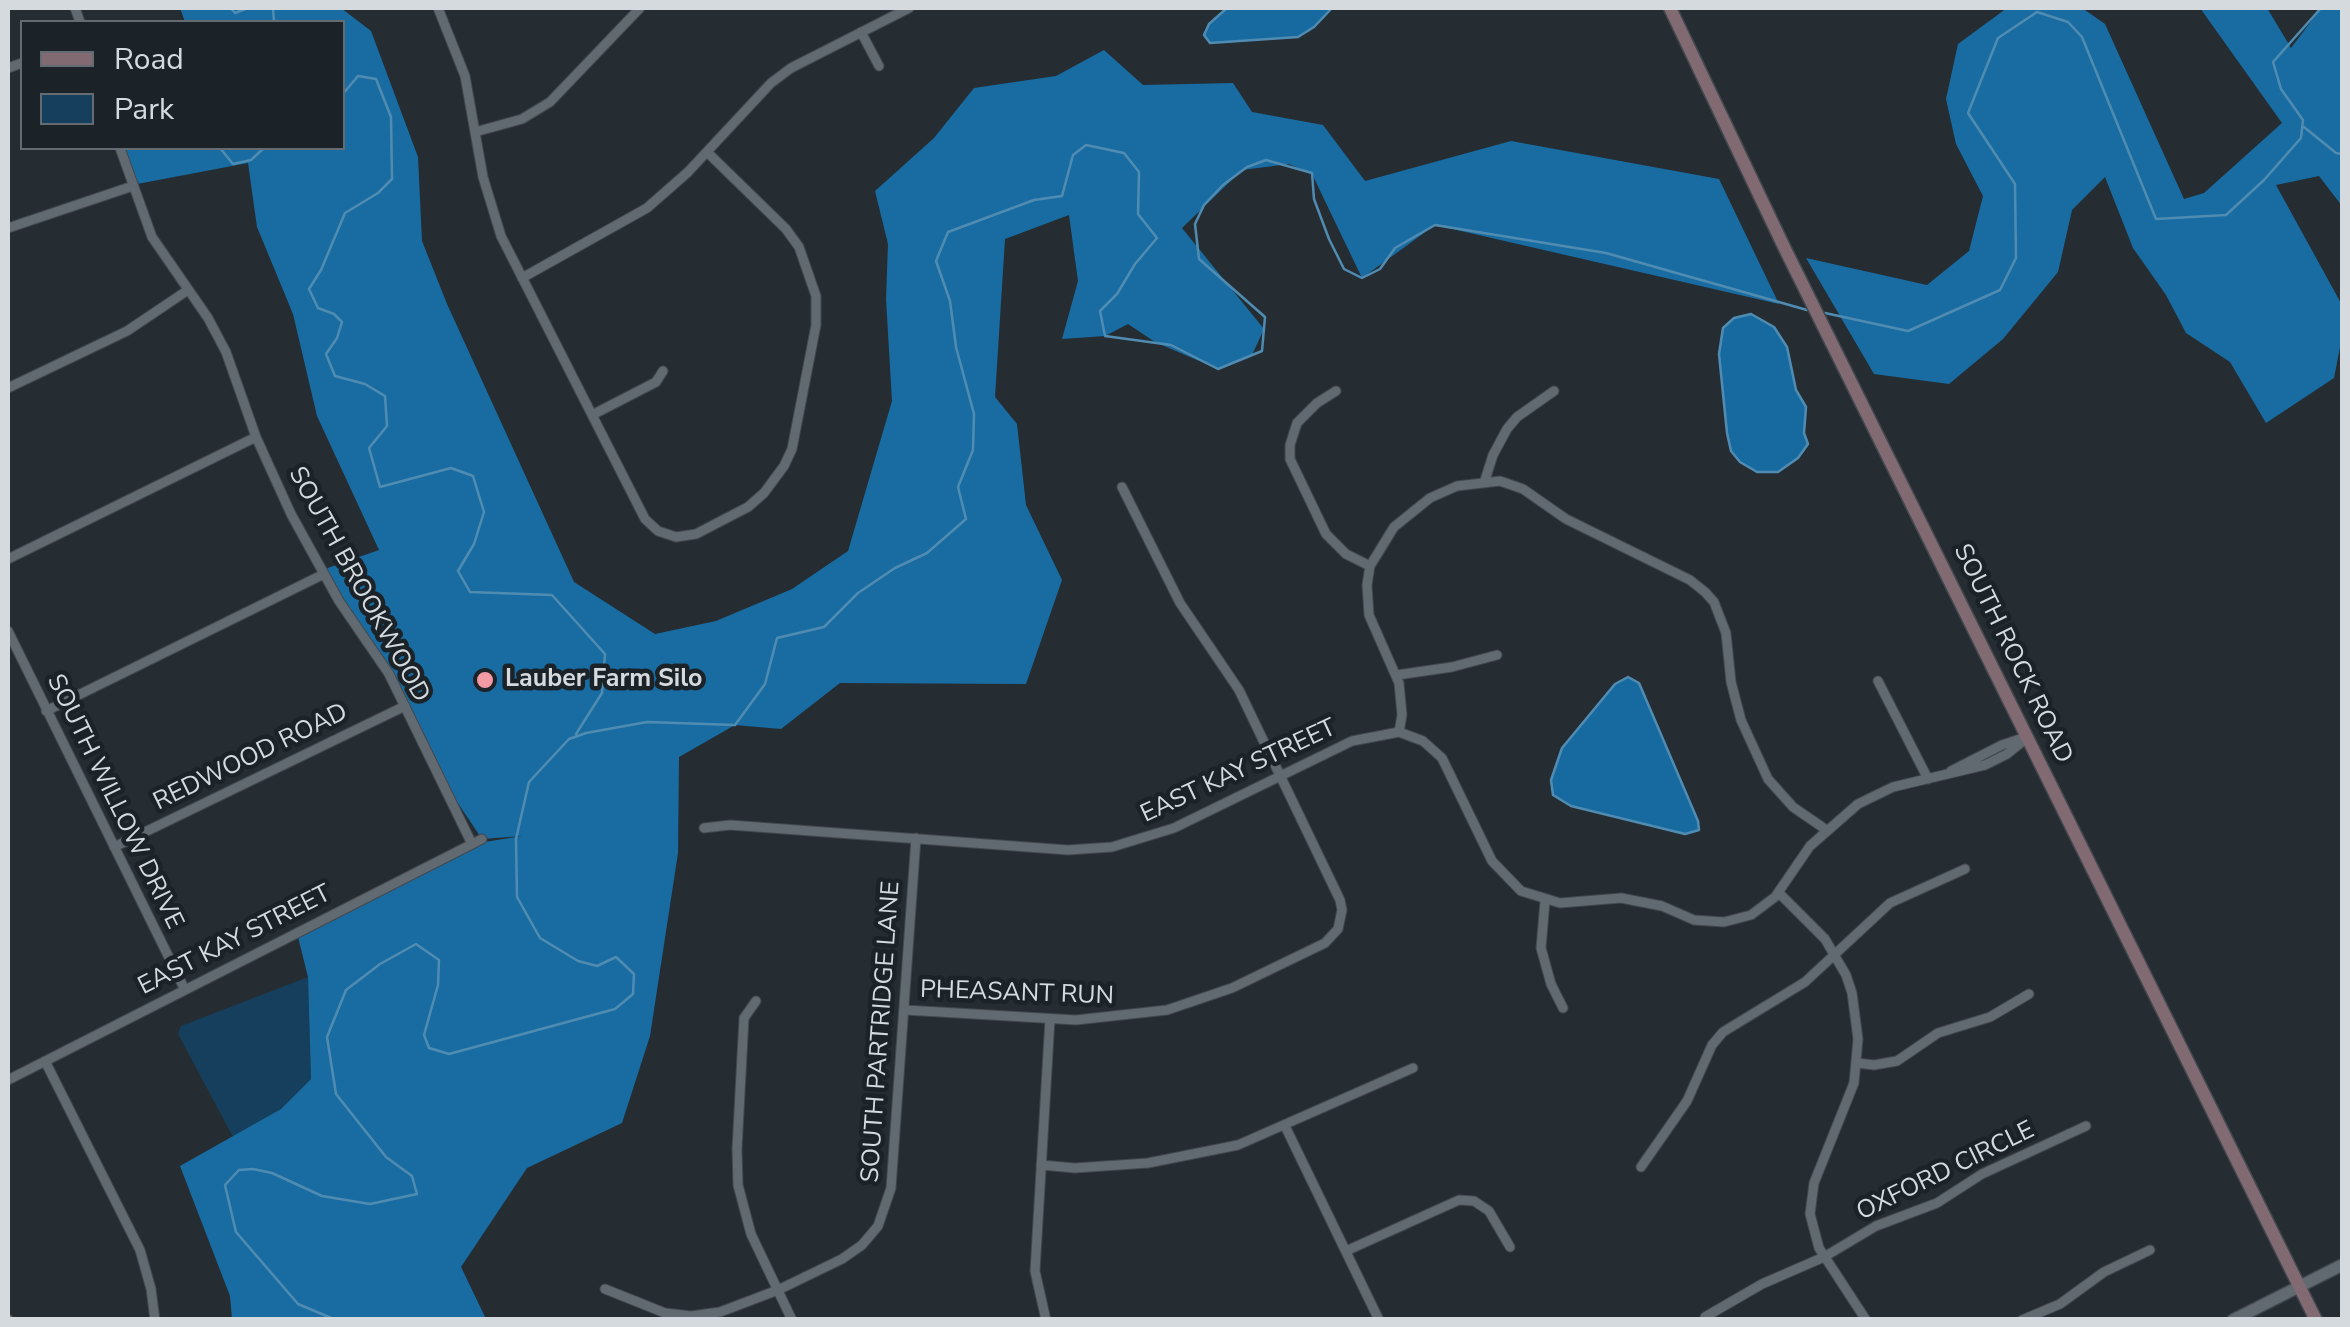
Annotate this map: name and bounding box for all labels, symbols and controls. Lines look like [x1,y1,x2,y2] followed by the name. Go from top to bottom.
[20,20,345,150] legend
[114,39,184,80] text: Road
[114,89,174,130] text: Park
[281,462,435,708] street label: SOUTH BROOKWOOD
[1946,540,2078,768] street label: SOUTH ROCK ROAD
[505,665,702,695] place label: Lauber Farm Silo
[474,669,496,691] marker: Lauber Farm Silo
[39,670,189,934] street label: SOUTH WILLOW DRIVE
[149,698,353,818] street label: REDWOOD ROAD
[1136,714,1342,830] street label: EAST KAY STREET
[134,879,336,1003] street label: EAST KAY STREET
[857,880,907,1184] street label: SOUTH PARTRIDGE LANE
[919,976,1115,1012] street label: PHEASANT RUN
[1852,1116,2040,1228] street label: OXFORD CIRCLE

